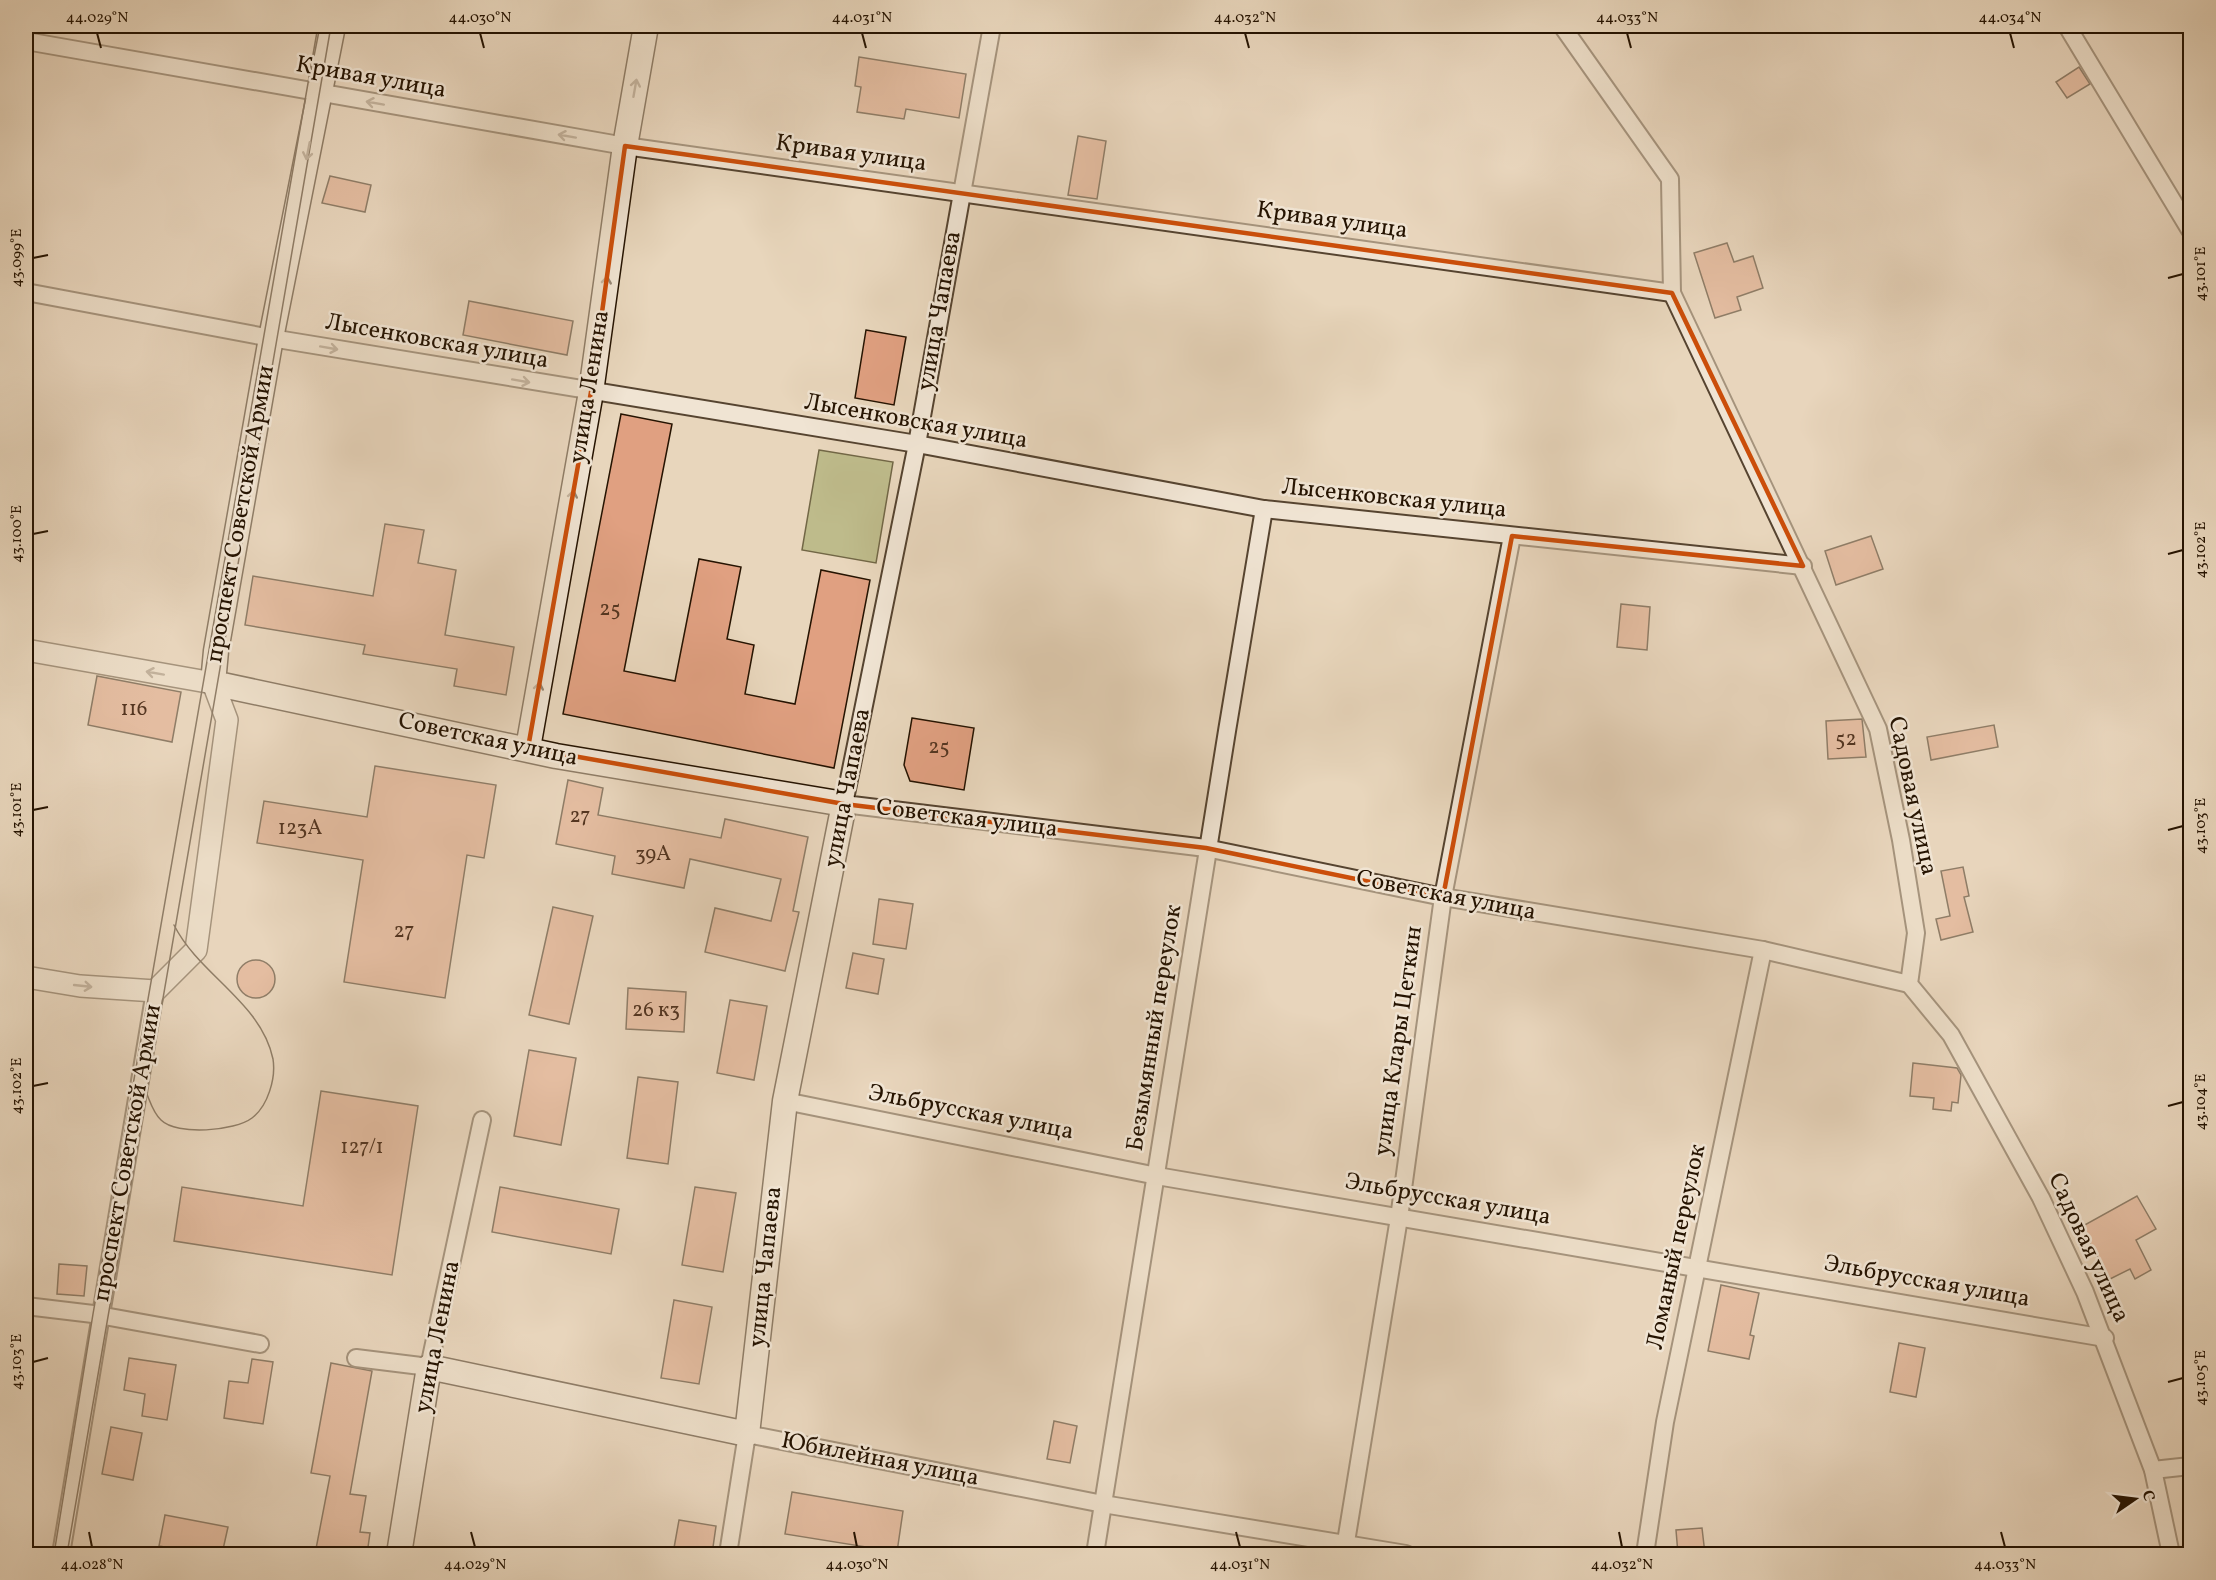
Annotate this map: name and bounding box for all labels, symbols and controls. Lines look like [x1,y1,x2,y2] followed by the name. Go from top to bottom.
[66,8,128,29] text: 44.029°N
[449,8,511,29] text: 44.030°N
[832,8,892,29] text: 44.031°N
[1214,8,1276,29] text: 44.032°N
[1596,8,1658,29] text: 44.033°N
[1978,8,2042,29] text: 44.034°N
[293,48,449,108] street label: Кривая улица
[630,79,641,99] one-way arrow
[366,98,385,109] one-way arrow
[773,127,929,181] street label: Кривая улица
[558,130,577,141] one-way arrow
[302,141,313,161] one-way arrow
[1254,194,1410,248] street label: Кривая улица
[909,228,971,394] street label: улица Чапаева
[7,229,28,287] text: 43.099°E
[2191,247,2212,301] text: 43.101°E
[600,276,611,296] one-way arrow
[323,306,551,378] street label: Лысенковская улица
[561,308,619,466] street label: улица Ленина
[319,343,339,354] one-way arrow
[198,363,284,665] street label: проспект Советской Армии
[511,375,531,386] one-way arrow
[802,386,1030,458] street label: Лысенковская улица
[1280,470,1508,528] street label: Лысенковская улица
[567,489,578,509] one-way arrow
[7,505,28,563] text: 43.100°E
[2191,522,2212,578] text: 43.102°E
[599,595,621,624] house number: 25
[146,667,165,678] one-way arrow
[533,681,544,701] one-way arrow
[121,695,147,724] house number: 116
[395,704,581,776] street label: Советская улица
[816,705,880,871] street label: улица Чапаева
[1879,713,1945,879] street label: Садовая улица
[1835,725,1857,754] house number: 52
[928,733,950,762] house number: 25
[7,783,28,837] text: 43.101°E
[874,791,1060,847] street label: Советская улица
[2191,798,2212,854] text: 43.103°E
[570,802,590,831] house number: 27
[278,814,322,843] house number: 123А
[635,840,671,869] house number: 39А
[1353,862,1539,930] street label: Советская улица
[1119,902,1191,1154] street label: Безымянный переулок
[394,917,414,946] house number: 27
[1366,924,1432,1158] street label: улица Клары Цеткин
[73,981,93,992] one-way arrow
[632,996,680,1025] house number: 26 к3
[85,1002,171,1304] street label: проспект Советской Армии
[7,1058,28,1114] text: 43.102°E
[2191,1073,2212,1131] text: 43.104°E
[865,1076,1077,1150] street label: Эльбрусская улица
[340,1133,384,1162] house number: 127/1
[1639,1141,1715,1353] street label: Ломаный переулок
[1342,1165,1554,1235] street label: Эльбрусская улица
[2038,1168,2138,1328] street label: Садовая улица
[741,1185,791,1349] street label: улица Чапаева
[1821,1247,2033,1317] street label: Эльбрусская улица
[407,1258,469,1416] street label: улица Ленина
[7,1334,28,1390] text: 43.103°E
[2191,1350,2212,1406] text: 43.105°E
[778,1424,982,1496] street label: Юбилейная улица
[2105,1469,2165,1529] north arrow
[2136,1488,2160,1504] text: С
[61,1555,123,1576] text: 44.028°N
[444,1555,506,1576] text: 44.029°N
[826,1555,888,1576] text: 44.030°N
[1210,1555,1270,1576] text: 44.031°N
[1591,1555,1653,1576] text: 44.032°N
[1974,1555,2036,1576] text: 44.033°N

